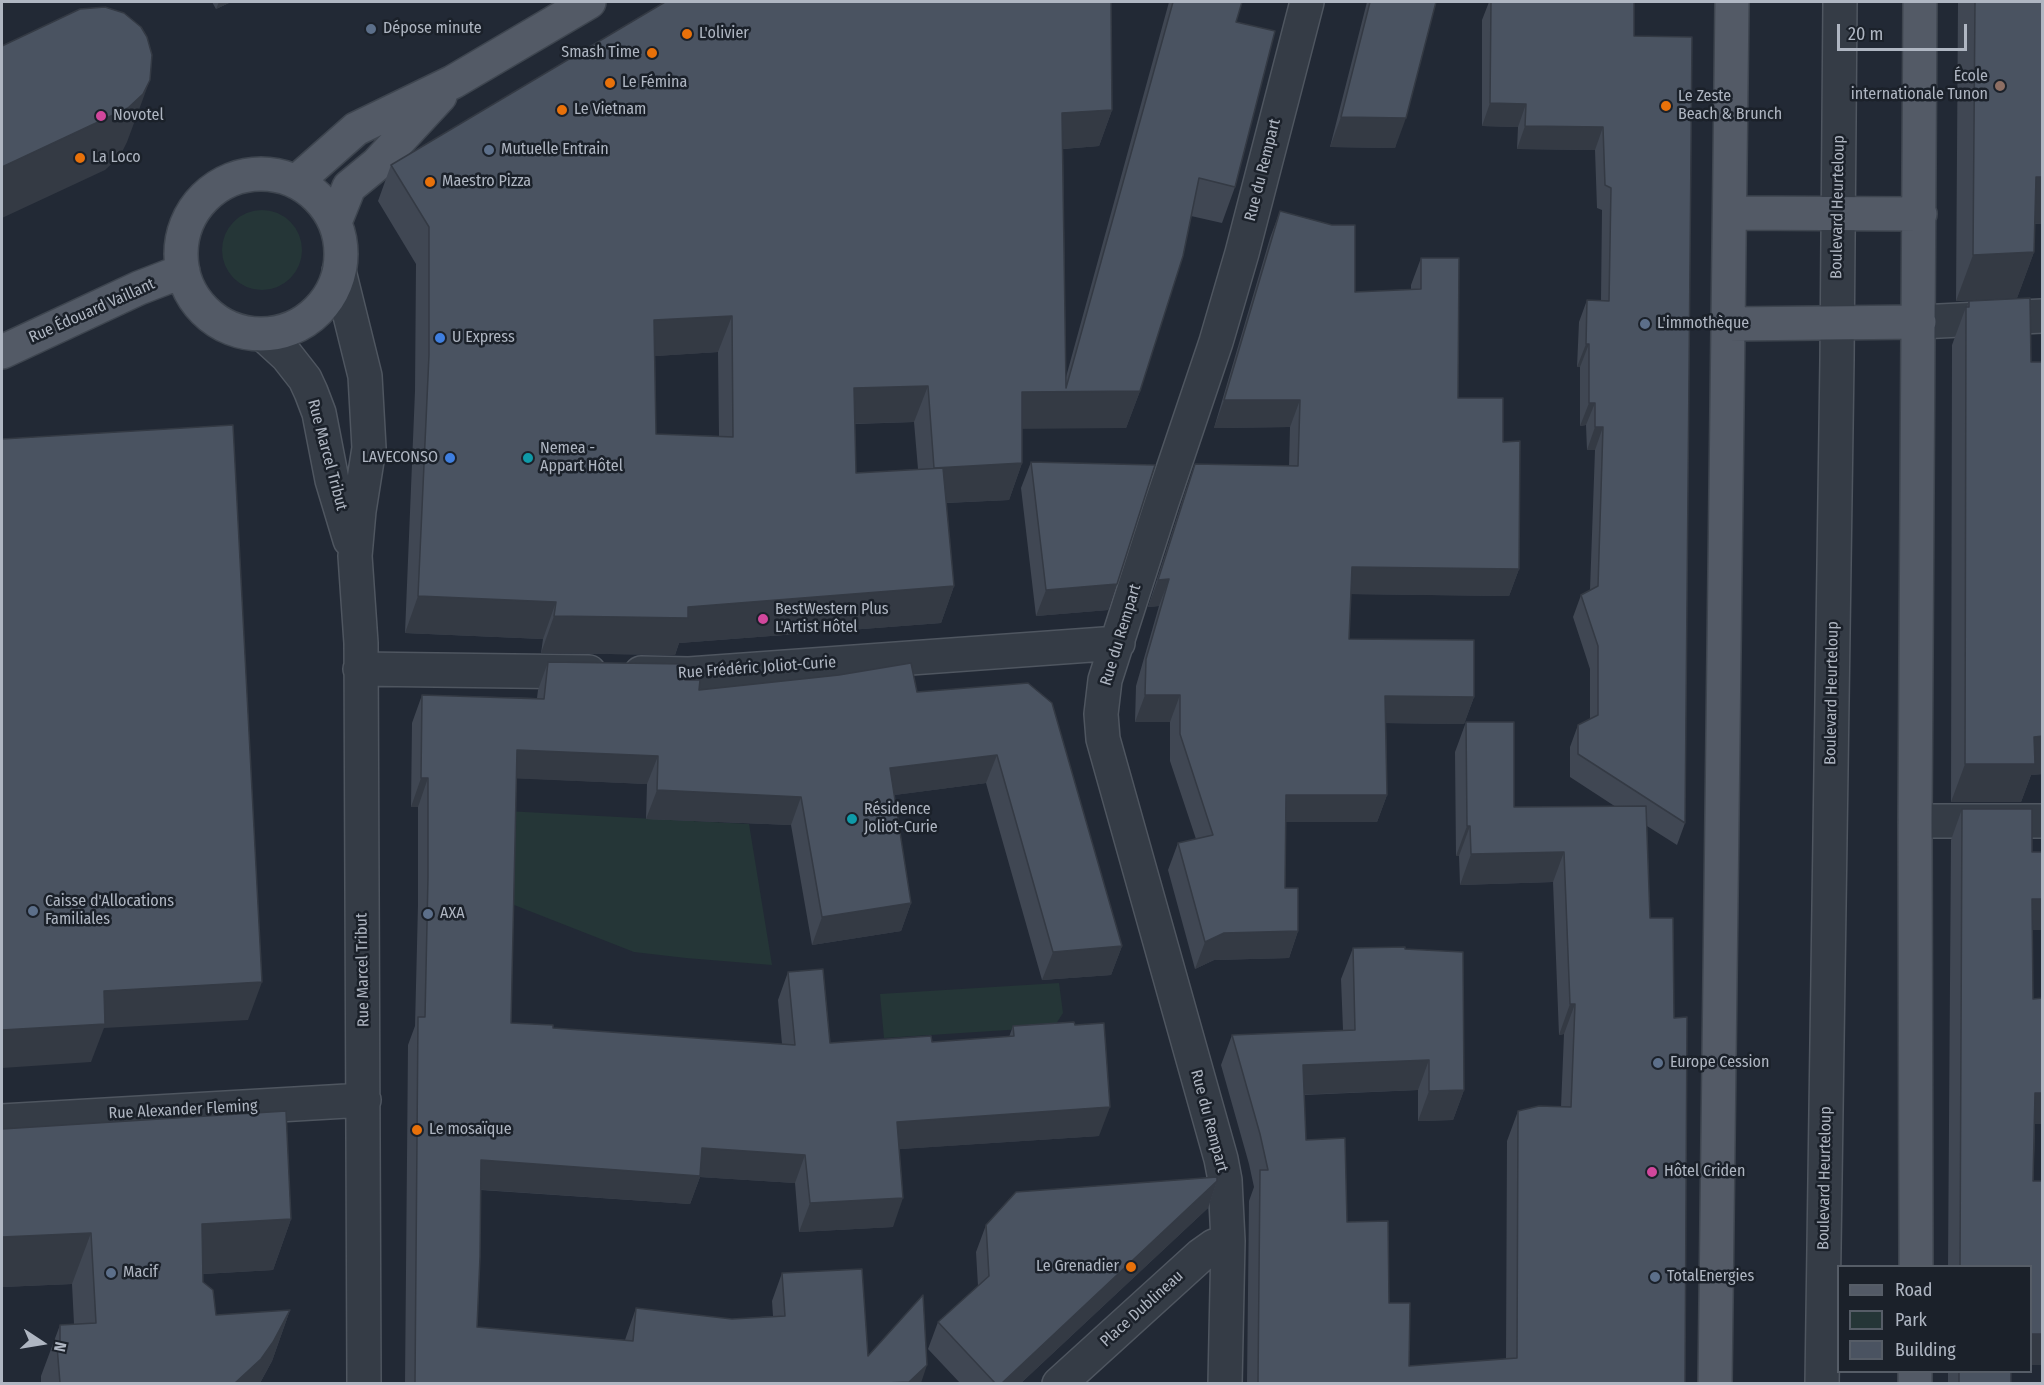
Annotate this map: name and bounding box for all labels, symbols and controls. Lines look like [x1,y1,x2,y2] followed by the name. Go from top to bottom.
[1840,12,1970,50] scale bar
[383,19,482,39] place label: Dépose minute
[364,22,378,36] marker: Dépose minute
[1848,23,1883,45] text: 20 m
[699,24,749,44] place label: L'olivier
[680,27,694,41] marker: L'olivier
[561,43,640,63] place label: Smash Time
[645,46,659,60] marker: Smash Time
[1851,67,1988,105] place label: École internationale Tunon
[622,73,687,93] place label: Le Fémina
[603,76,617,90] marker: Le Fémina
[1993,79,2007,93] marker: École internationale Tunon
[1678,87,1782,125] place label: Le Zeste Beach & Brunch
[1659,99,1673,113] marker: Le Zeste Beach & Brunch
[574,100,646,120] place label: Le Vietnam
[555,103,569,117] marker: Le Vietnam
[113,106,164,126] place label: Novotel
[94,109,108,123] marker: Novotel
[1241,117,1285,223] street label: Rue du Rempart
[1827,135,1849,279] street label: Boulevard Heurteloup
[501,140,609,160] place label: Mutuelle Entrain
[482,143,496,157] marker: Mutuelle Entrain
[92,148,141,168] place label: La Loco
[73,151,87,165] marker: La Loco
[442,172,531,192] place label: Maestro Pizza
[423,175,437,189] marker: Maestro Pizza
[26,275,158,347] street label: Rue Édouard Vaillant
[1657,314,1749,334] place label: L'immothèque
[1638,317,1652,331] marker: L'immothèque
[452,328,515,348] place label: U Express
[433,331,447,345] marker: U Express
[303,397,351,513] street label: Rue Marcel Tribut
[540,439,623,477] place label: Nemea - Appart Hôtel
[362,448,438,468] place label: LAVECONSO
[443,451,457,465] marker: LAVECONSO
[521,451,535,465] marker: Nemea - Appart Hôtel
[1096,582,1146,688] street label: Rue du Rempart
[775,600,889,638] place label: BestWestern Plus L'Artist Hôtel
[756,612,770,626] marker: BestWestern Plus L'Artist Hôtel
[1821,621,1843,765] street label: Boulevard Heurteloup
[677,653,837,683] street label: Rue Frédéric Joliot-Curie
[864,800,938,838] place label: Résidence Joliot-Curie
[845,812,859,826] marker: Résidence Joliot-Curie
[45,892,174,930] place label: Caisse d'Allocations Familiales
[26,904,40,918] marker: Caisse d'Allocations Familiales
[440,904,465,924] place label: AXA
[421,907,435,921] marker: AXA
[352,913,374,1027] street label: Rue Marcel Tribut
[1670,1053,1769,1073] place label: Europe Cession
[1651,1056,1665,1070] marker: Europe Cession
[1186,1068,1232,1174] street label: Rue du Rempart
[108,1097,258,1123] street label: Rue Alexander Fleming
[1814,1106,1836,1250] street label: Boulevard Heurteloup
[429,1120,512,1140] place label: Le mosaïque
[410,1123,424,1137] marker: Le mosaïque
[1664,1162,1745,1182] place label: Hôtel Criden
[1645,1165,1659,1179] marker: Hôtel Criden
[1036,1257,1119,1277] place label: Le Grenadier
[1124,1260,1138,1274] marker: Le Grenadier
[123,1263,158,1283] place label: Macif
[1837,1265,2032,1373] legend
[104,1266,118,1280] marker: Macif
[1096,1267,1188,1351] street label: Place Dublineau
[1667,1267,1754,1287] place label: TotalEnergies
[1648,1270,1662,1284] marker: TotalEnergies
[1895,1279,1932,1301] text: Road
[1895,1309,1927,1331] text: Park
[12,1313,72,1373] north arrow
[1895,1339,1956,1361] text: Building
[50,1340,70,1354] text: N

